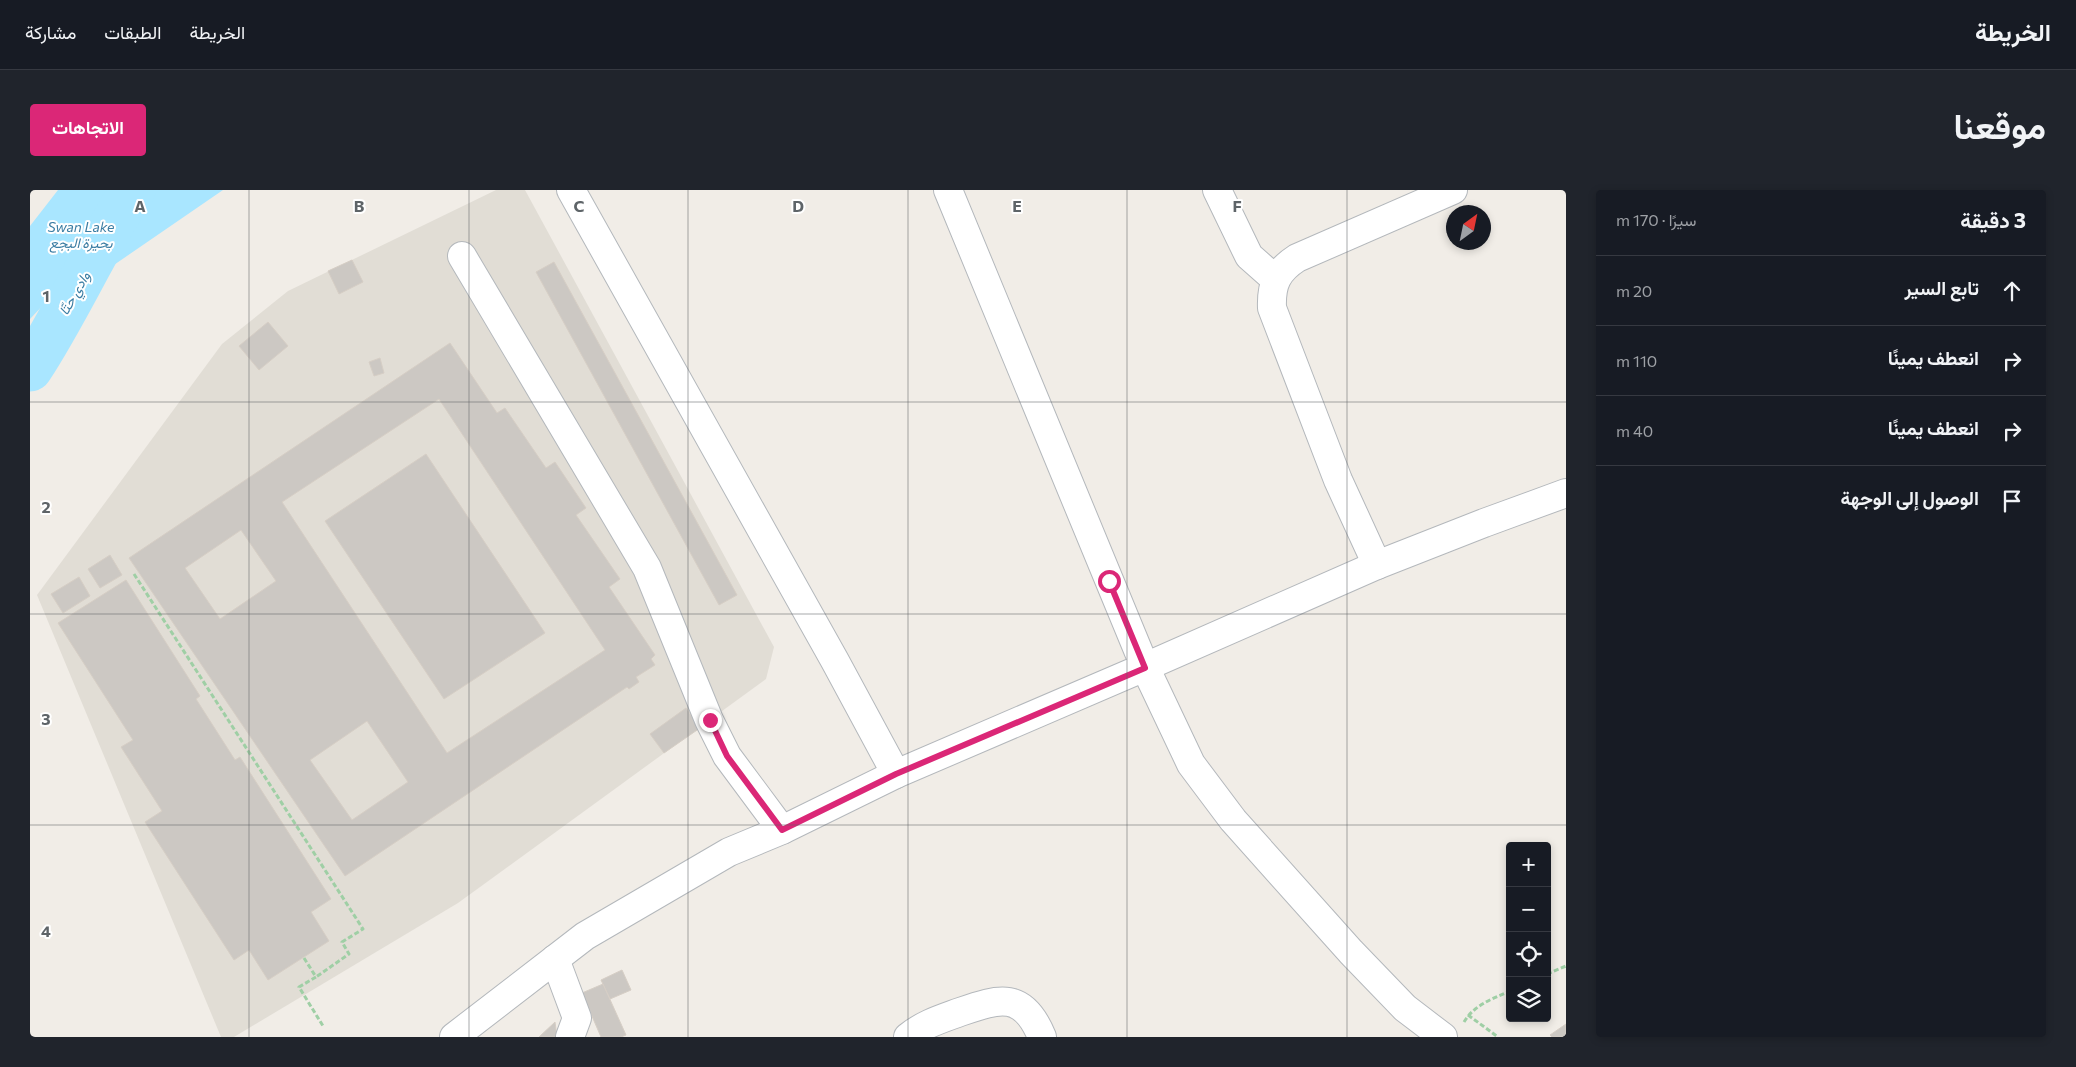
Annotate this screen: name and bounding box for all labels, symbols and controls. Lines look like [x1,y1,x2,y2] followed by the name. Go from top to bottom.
[1975,17,2051,46] text: الخريطة
[25,21,76,43] text: مشاركة
[104,21,161,43] text: الطبقات
[189,21,245,43] text: الخريطة
[1953,103,2046,146] text: موقعنا
[30,104,146,156] button: الاتجاهات
[134,196,146,215] text: A
[354,196,365,215] text: B
[574,196,585,215] text: C
[792,196,804,215] text: D
[1012,196,1022,215] text: E
[1232,196,1242,215] text: F
[1446,205,1491,250] north arrow
[1960,207,2026,232] text: 3 دقيقة
[1616,210,1696,229] text: سيرًا · 170 m
[48,218,115,253] water label: Swan Lake بحيرة البجع
[55,268,97,320] water label: وادي حتّا
[1905,276,1979,299] text: تابع السير
[1998,277,2026,305] icon: ahead
[1616,281,1652,300] text: 20 m
[42,286,50,305] text: 1
[1888,346,1979,369] text: انعطف يمينًا
[1998,347,2026,375] icon: right
[1616,351,1657,370] text: 110 m
[1888,416,1979,439] text: انعطف يمينًا
[1998,417,2026,445] icon: right
[1616,421,1653,440] text: 40 m
[1840,486,1979,509] text: الوصول إلى الوجهة
[1998,487,2026,515] icon: arrive
[41,497,51,516] text: 2
[1098,570,1121,593] route start
[41,709,51,728] text: 3
[699,709,722,732] route end
[1506,842,1551,1022] map controls
[1506,842,1551,887] button: +
[1506,887,1551,932] button: −
[41,921,51,940] text: 4
[1506,932,1551,977] button: locate
[1506,977,1551,1022] button: layers

